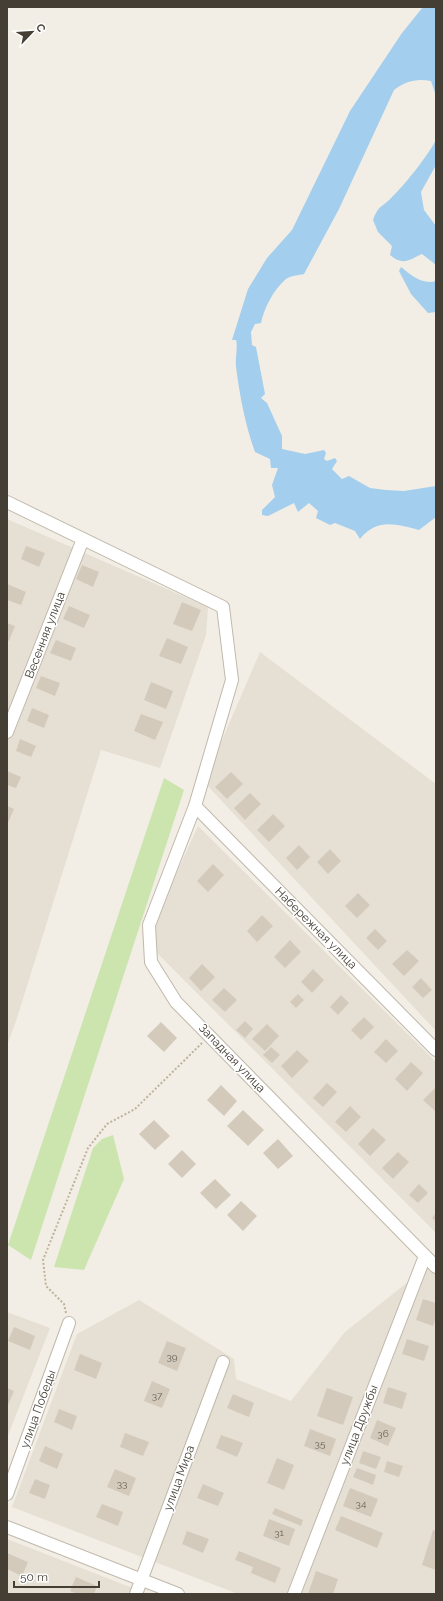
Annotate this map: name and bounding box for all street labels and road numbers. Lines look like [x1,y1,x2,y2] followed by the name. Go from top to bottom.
[22,590,68,680] street label: Весенняя улица
[272,884,360,972] street label: Набережная улица
[196,1021,268,1095] street label: Западная улица
[17,1368,59,1450] street label: улица Победы
[337,1383,381,1467] street label: улица Дружбы
[161,1443,197,1513] street label: улица Мира

